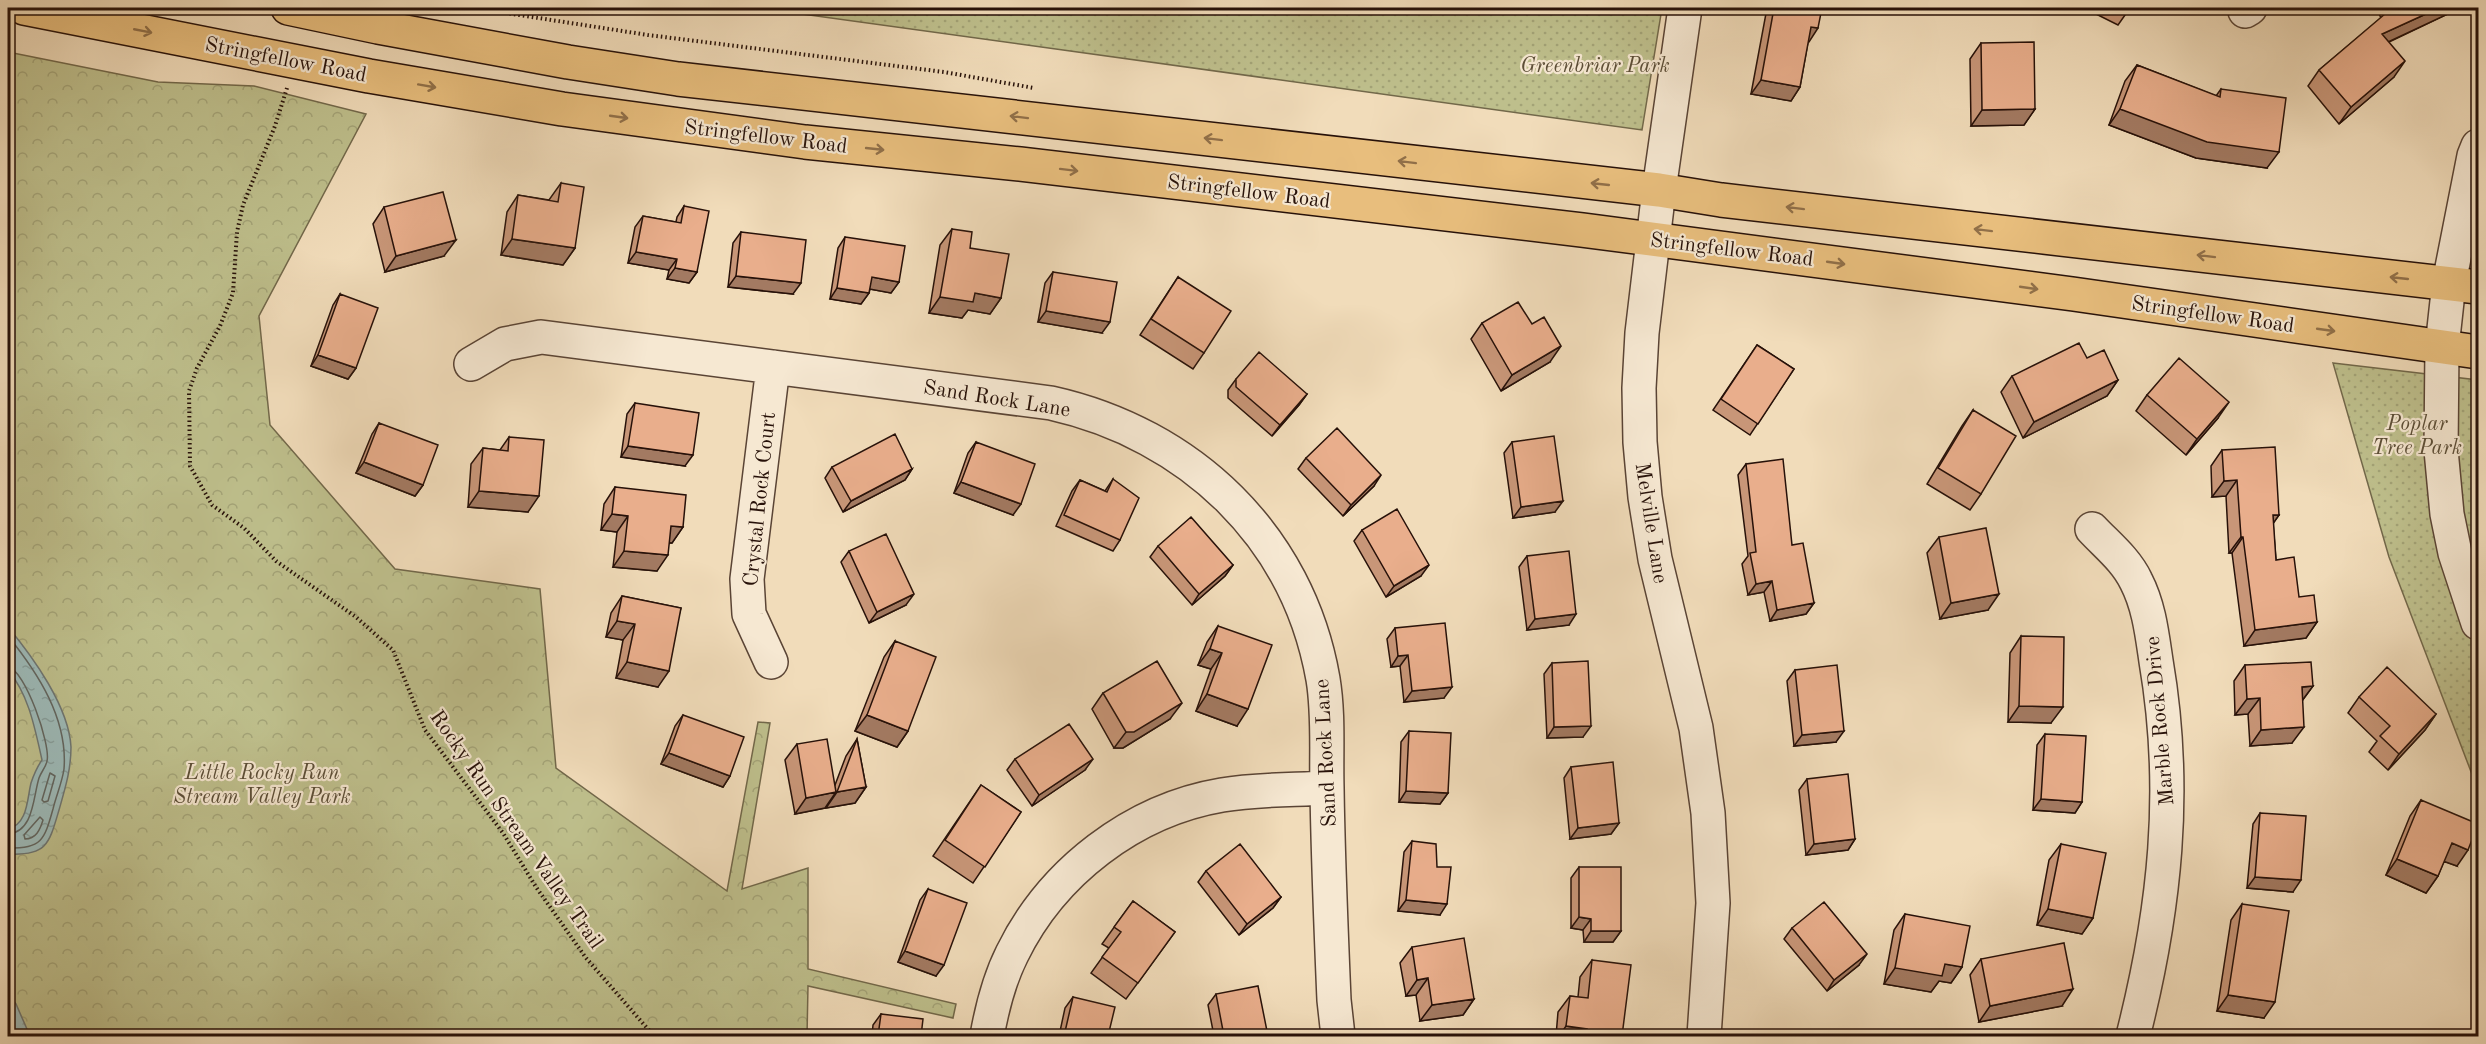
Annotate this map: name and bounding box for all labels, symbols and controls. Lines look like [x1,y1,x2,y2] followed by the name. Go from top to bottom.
[132,26,152,37] one-way arrow
[203,34,368,86] street label: Stringfellow Road
[1520,56,1670,77] park label: Greenbriar Park
[416,81,436,92] one-way arrow
[609,111,628,122] one-way arrow
[1010,111,1030,122] one-way arrow
[683,117,849,158] street label: Stringfellow Road
[1204,133,1223,144] one-way arrow
[865,144,884,155] one-way arrow
[1397,156,1417,167] one-way arrow
[1058,165,1078,176] one-way arrow
[1166,172,1332,213] street label: Stringfellow Road
[1591,178,1611,189] one-way arrow
[1786,202,1806,213] one-way arrow
[1973,224,1993,235] one-way arrow
[1649,230,1815,271] street label: Stringfellow Road
[2196,251,2216,262] one-way arrow
[1826,257,1846,268] one-way arrow
[2390,272,2410,283] one-way arrow
[2019,283,2039,294] one-way arrow
[2130,294,2296,337] street label: Stringfellow Road
[2316,325,2336,336] one-way arrow
[922,378,1072,421] street label: Sand Rock Lane
[741,411,780,587] street label: Crystal Rock Court
[2372,414,2462,459] park label: Poplar Tree Park
[1631,461,1670,585] street label: Melville Lane
[2143,635,2178,807] street label: Marble Rock Drive
[1312,678,1341,828] street label: Sand Rock Lane
[425,707,607,953] street label: Rocky Run Stream Valley Trail
[173,763,351,808] park label: Little Rocky Run Stream Valley Park

